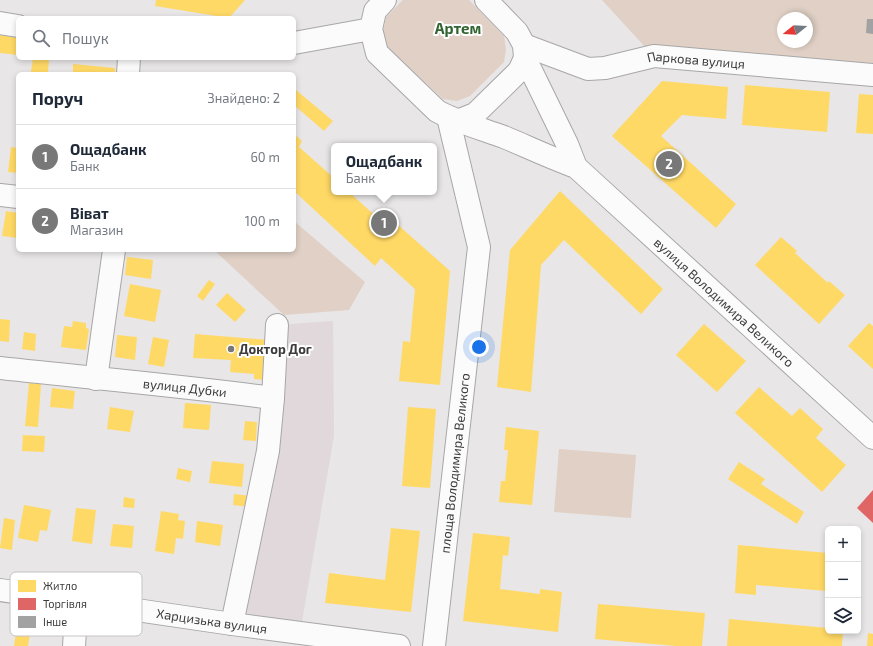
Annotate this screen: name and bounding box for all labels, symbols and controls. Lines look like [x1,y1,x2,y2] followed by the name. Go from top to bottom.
[777,12,813,48] north arrow
[16,16,296,60] search box
[435,19,481,37] district label: Артем
[30,27,52,49] icon: search
[62,29,109,47] text: Пошук
[645,48,746,72] street label: Паркова вулиця
[32,88,83,108] text: Поруч
[208,90,280,106] text: Знайдено: 2
[70,140,146,158] text: Ощадбанк
[331,143,437,195] popup
[42,149,48,165] text: 1
[250,149,280,165] text: 60 m
[656,149,682,179] pin: 2
[346,152,422,170] text: Ощадбанк
[70,158,100,174] text: Банк
[346,170,375,186] text: Банк
[70,204,109,222] text: Віват
[371,208,397,238] pin: 1
[41,213,49,229] text: 2
[245,213,280,229] text: 100 m
[70,222,123,238] text: Магазин
[651,234,798,370] street label: вулиця Володимира Великого
[469,337,489,357] your location
[239,341,312,357] place label: Доктор Дог
[226,344,236,354] marker: Доктор Дог
[437,372,473,554] street label: площа Володимира Великого
[142,375,228,400] street label: вулиця Дубки
[825,526,861,634] map controls
[825,526,861,562] button: +
[825,562,861,598] button: −
[10,572,142,636] legend
[43,579,77,592] text: Житло
[43,597,87,610] text: Торгівля
[825,598,861,634] button: layers
[155,605,268,637] street label: Харцизька вулиця
[43,615,67,628] text: Інше

